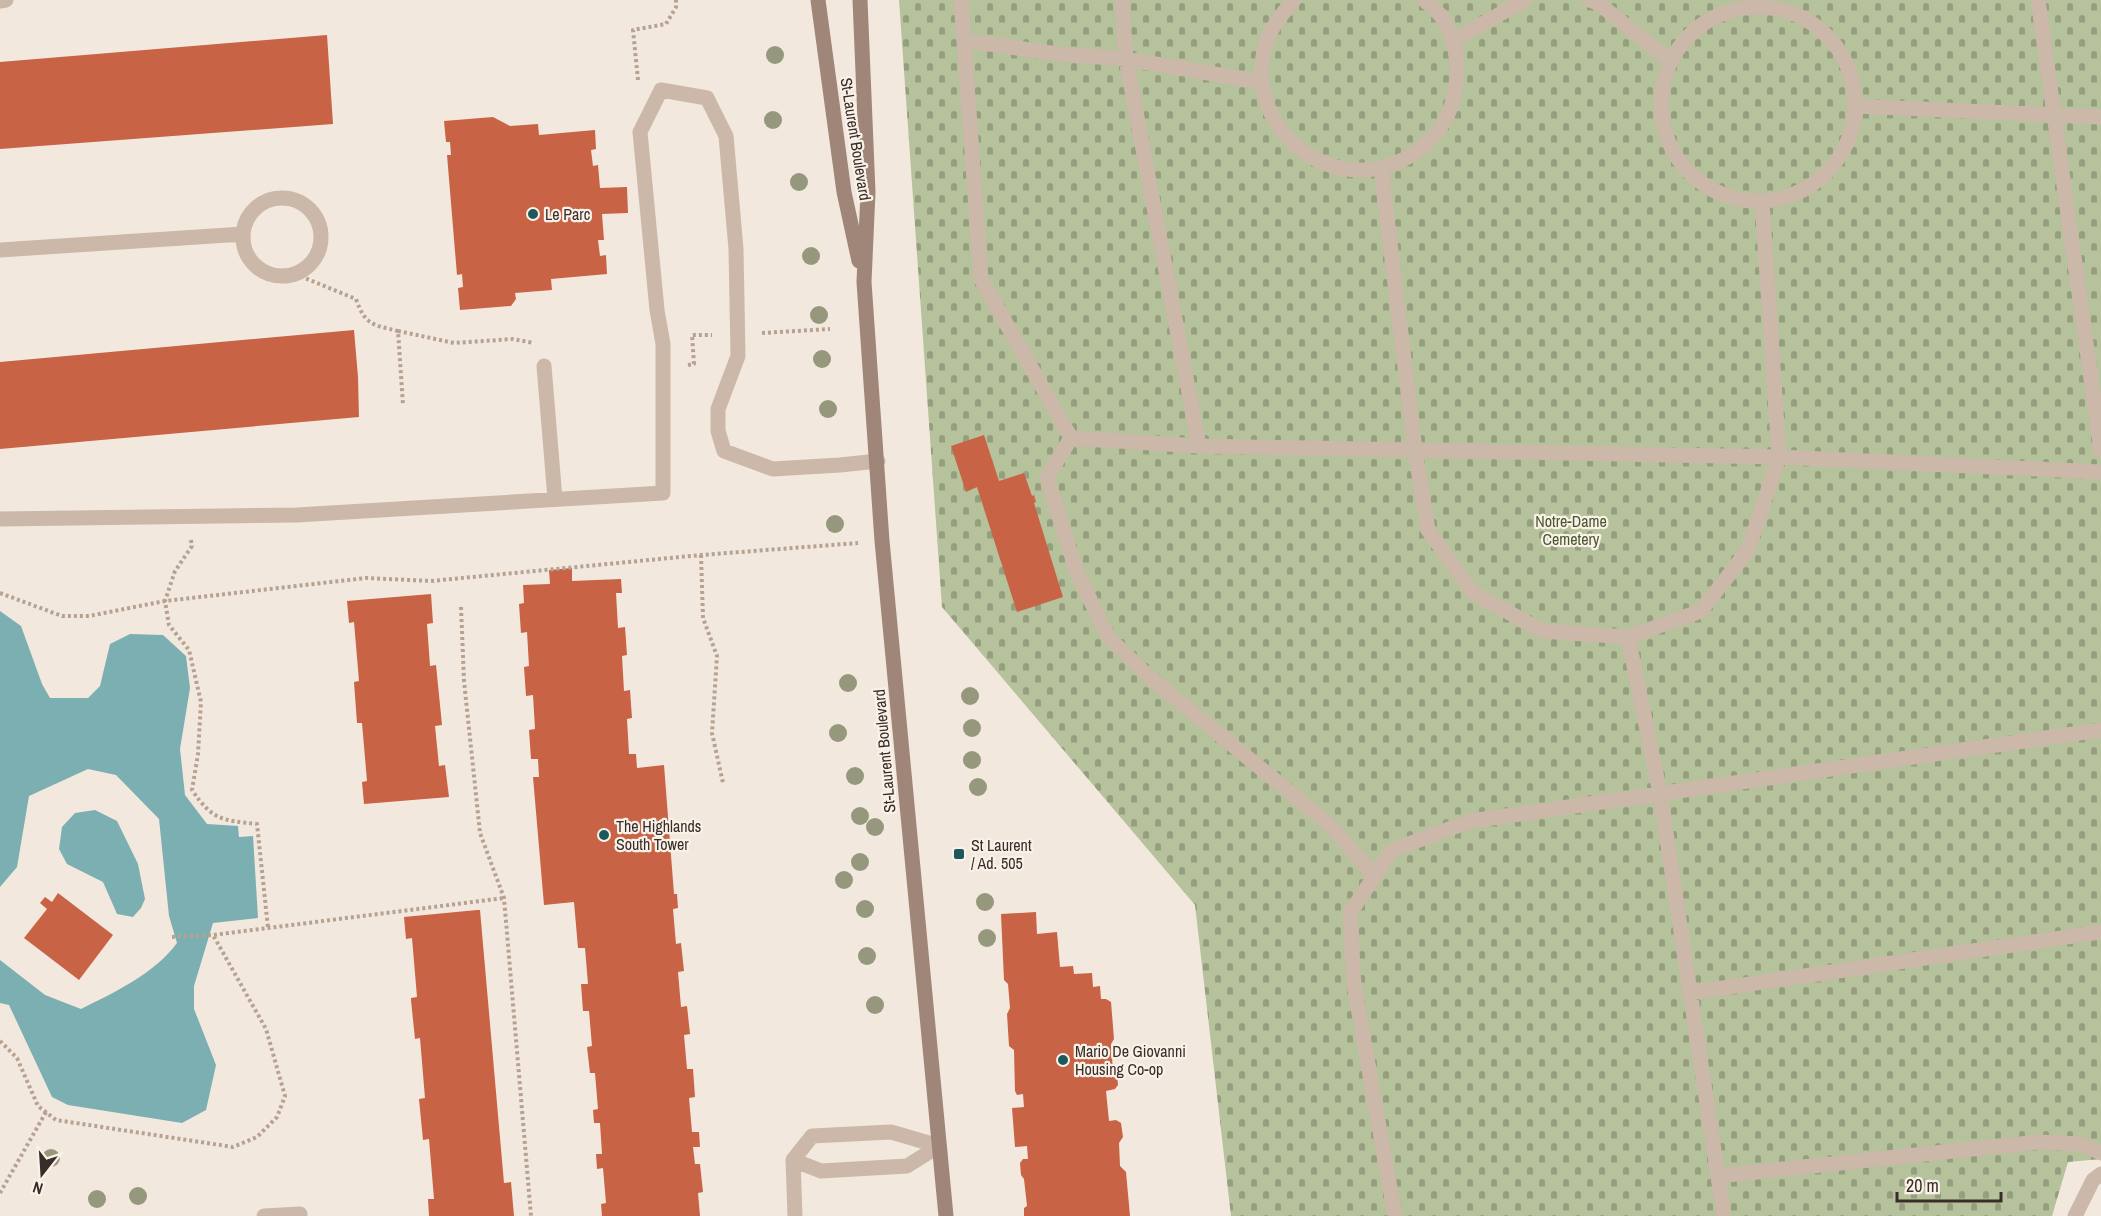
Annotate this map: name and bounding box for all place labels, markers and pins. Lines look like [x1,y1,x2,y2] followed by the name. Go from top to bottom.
[545,203,591,225] place label: Le Parc
[526,207,540,221] marker: Le Parc
[616,815,701,855] place label: The Highlands South Tower
[597,828,611,842] marker: The Highlands South Tower
[971,834,1032,874] place label: St Laurent / Ad. 505
[952,847,966,861] marker: St Laurent / Ad. 505
[1075,1040,1186,1080] place label: Mario De Giovanni Housing Co-op
[1056,1053,1070,1067] marker: Mario De Giovanni Housing Co-op

